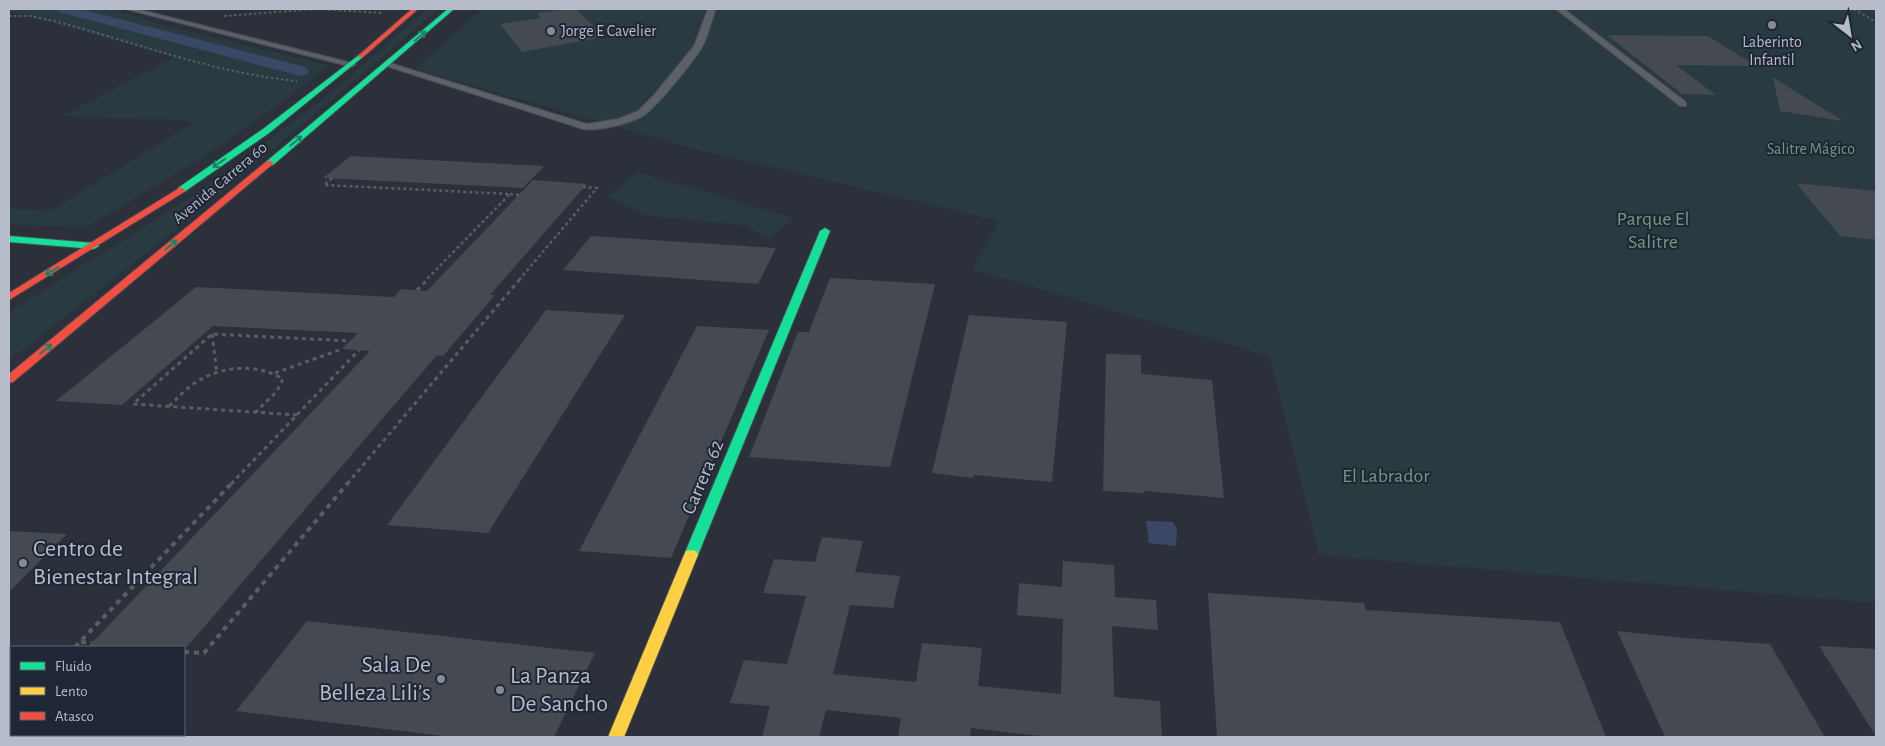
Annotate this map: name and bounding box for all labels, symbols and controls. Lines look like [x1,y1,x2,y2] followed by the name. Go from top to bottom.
[1825,10,1875,60] north arrow
[1766,19,1778,31] marker: Laberinto Infantil
[561,23,657,39] place label: Jorge E Cavelier
[545,25,557,37] marker: Jorge E Cavelier
[413,30,426,42] one-way arrow
[1742,34,1802,68] place label: Laberinto Infantil
[1848,37,1864,54] text: N
[289,136,302,147] one-way arrow
[170,139,270,227] street label: Avenida Carrera 60
[1767,141,1855,157] park label: Salitre Mágico
[213,158,227,168] one-way arrow
[1617,209,1689,252] park label: Parque El Salitre
[164,240,177,251] one-way arrow
[45,266,59,276] one-way arrow
[40,344,53,355] one-way arrow
[678,437,728,517] street label: Carrera 62
[1342,466,1430,486] park label: El Labrador
[33,537,198,589] place label: Centro de Bienestar Integral
[17,557,29,569] marker: Centro de Bienestar Integral
[10,646,185,736] legend
[319,653,431,705] place label: Sala De Belleza Lili’s
[55,659,92,674] text: Fluido
[510,664,608,716] place label: La Panza De Sancho
[435,673,447,685] marker: Sala De Belleza Lili’s
[55,684,88,699] text: Lento
[494,684,506,696] marker: La Panza De Sancho
[55,709,94,724] text: Atasco

